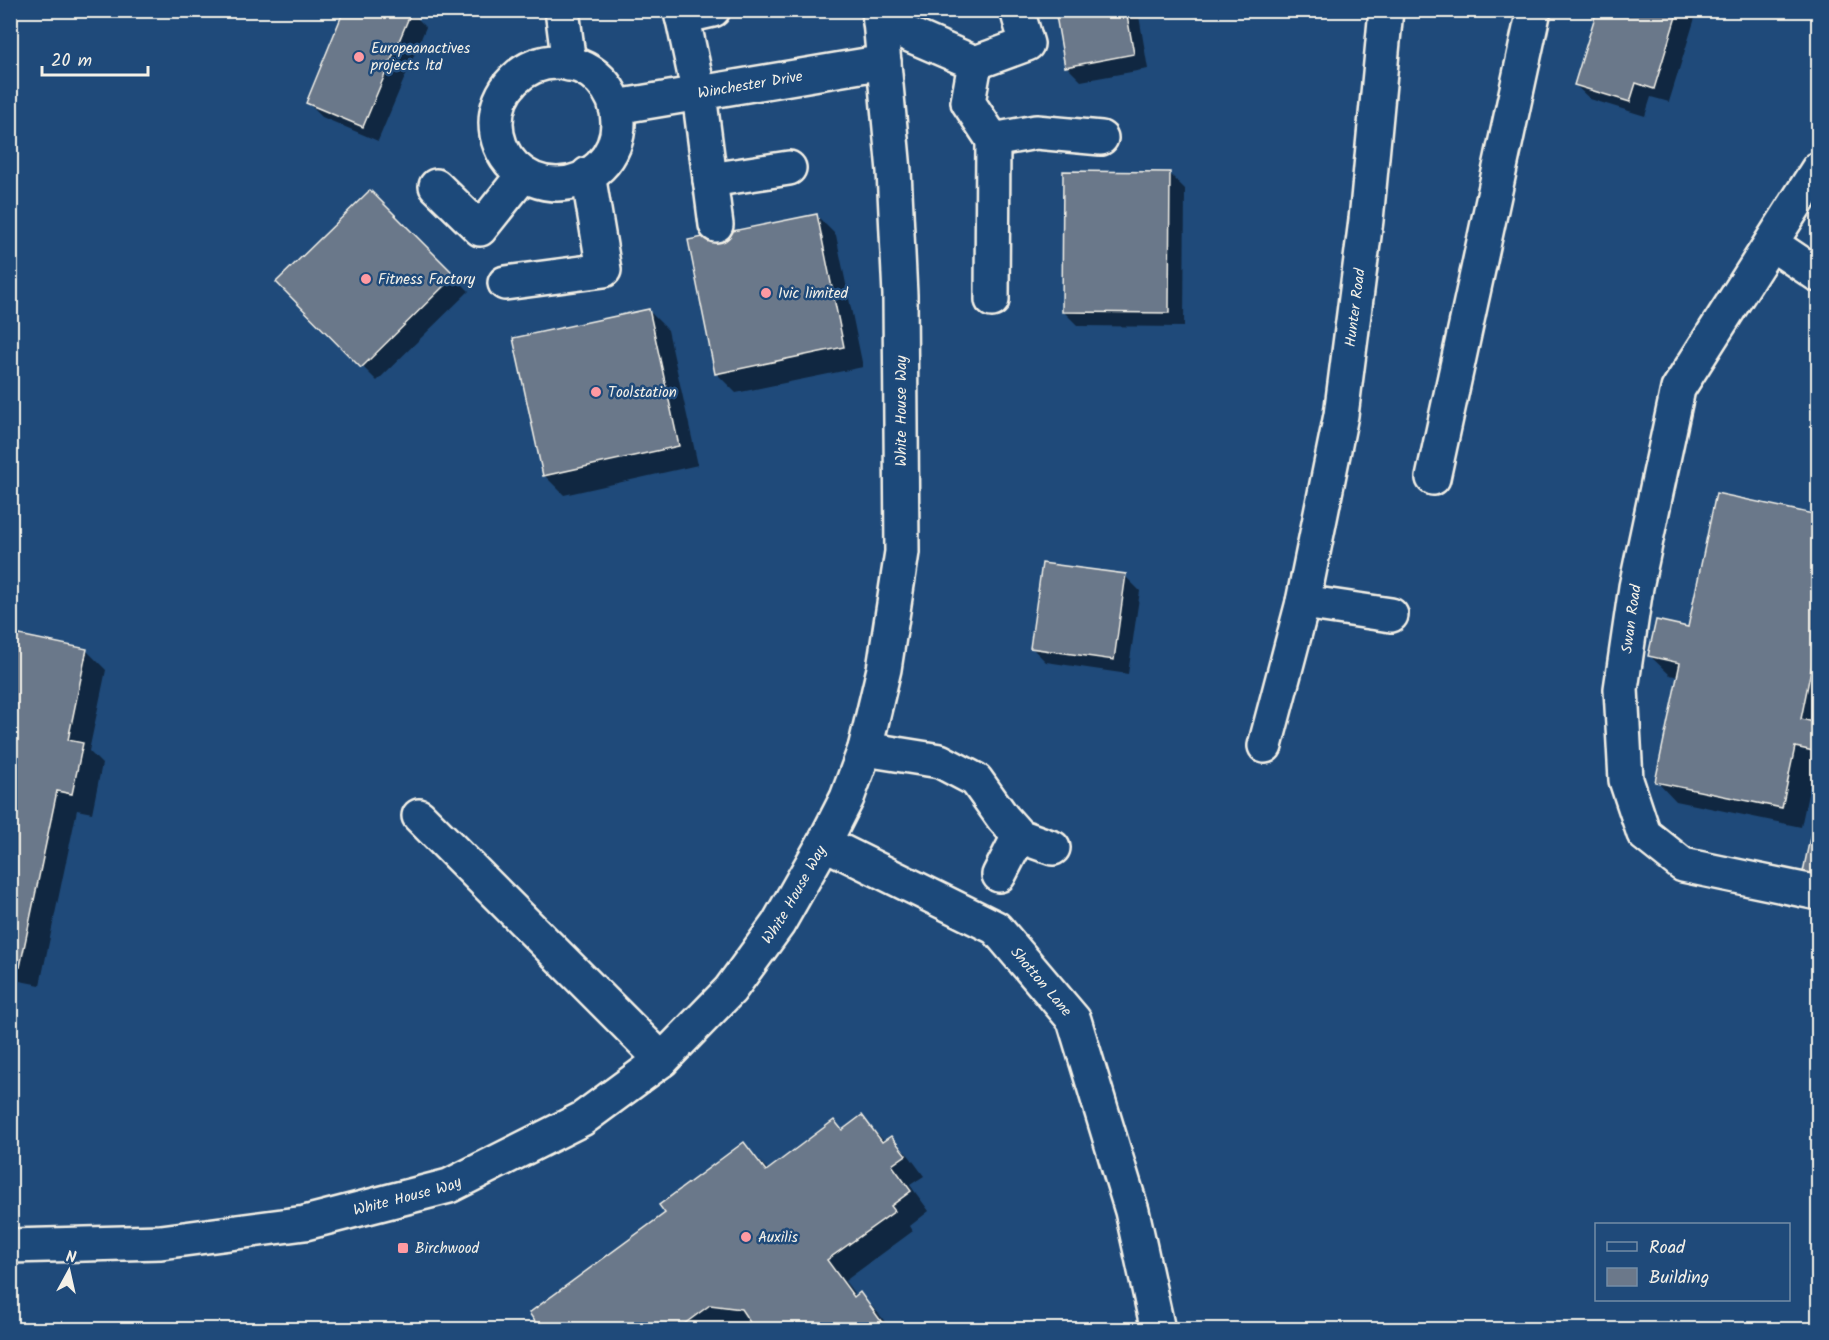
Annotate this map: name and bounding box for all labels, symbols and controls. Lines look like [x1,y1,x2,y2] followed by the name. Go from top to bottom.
[370,37,471,78] place label: Europeanactives projects ltd
[42,39,148,77] scale bar
[51,47,92,76] text: 20 m
[352,50,366,64] marker: Europeanactives projects ltd
[696,65,805,106] street label: Winchester Drive
[1339,267,1373,348] street label: Hunter Road
[378,268,476,292] place label: Fitness Factory
[359,272,373,286] marker: Fitness Factory
[778,282,849,306] place label: Ivic limited
[759,286,773,300] marker: Ivic limited
[890,355,914,466] street label: White House Way
[608,381,677,405] place label: Toolstation
[589,385,603,399] marker: Toolstation
[1615,583,1649,655] street label: Swan Road
[756,840,834,949] street label: White House Way
[1004,942,1077,1023] street label: Shotton Lane
[351,1170,467,1223] street label: White House Way
[1595,1223,1790,1301] legend
[758,1226,799,1250] place label: Auxilis
[739,1230,753,1244] marker: Auxilis
[1649,1234,1686,1263] text: Road
[415,1237,479,1261] place label: Birchwood
[39,1241,99,1301] north arrow
[396,1241,410,1255] marker: Birchwood
[64,1245,78,1271] text: N
[1649,1264,1709,1293] text: Building

